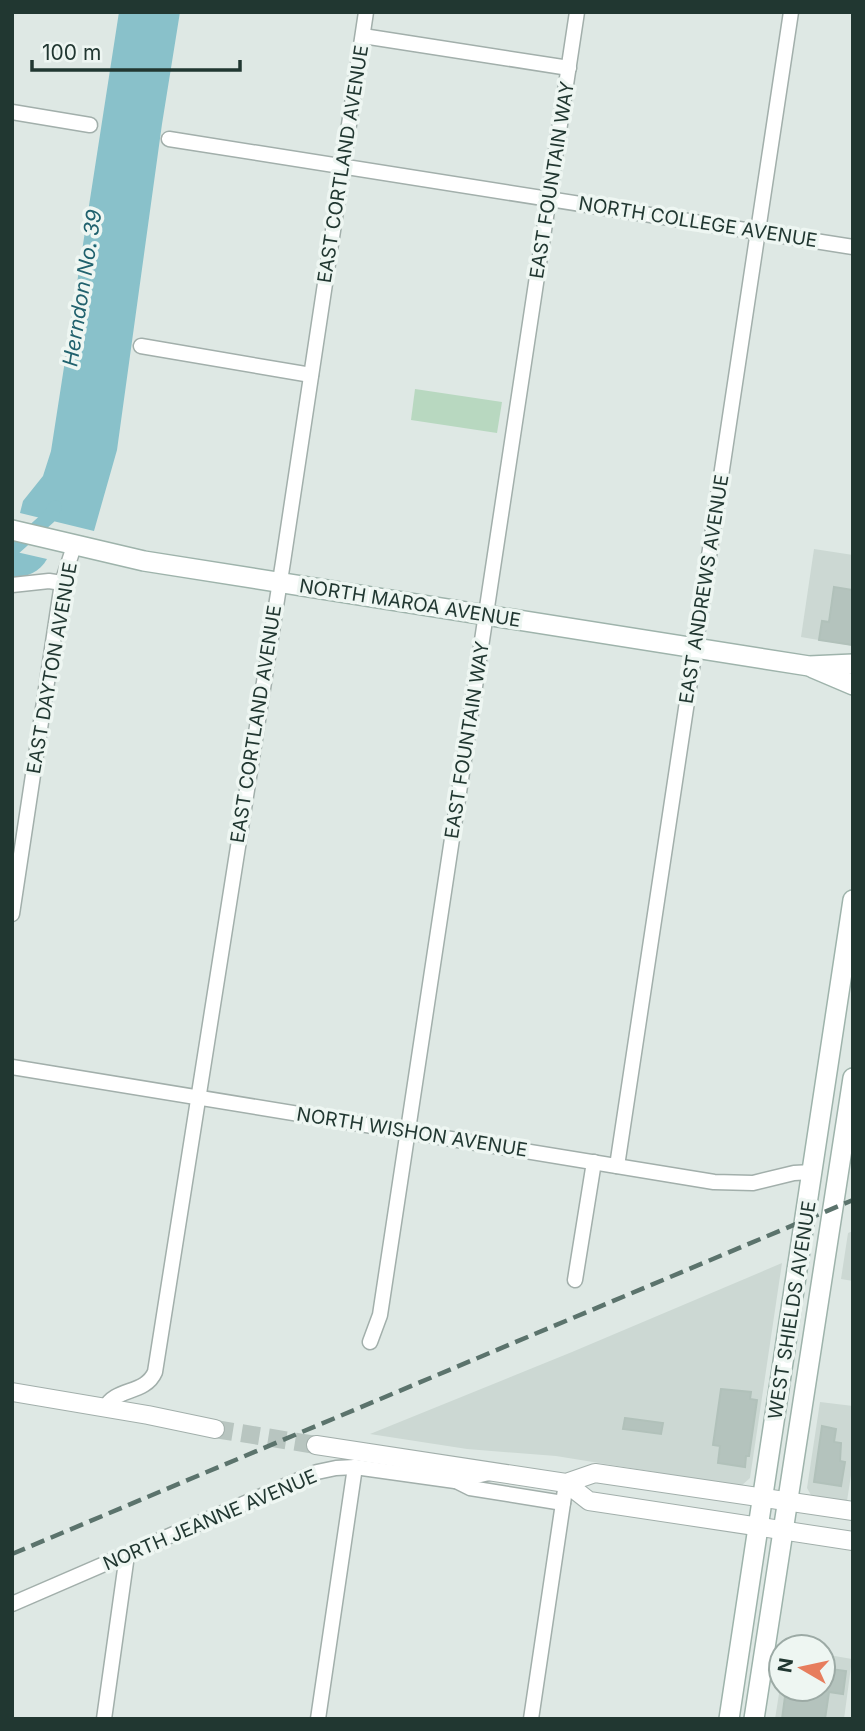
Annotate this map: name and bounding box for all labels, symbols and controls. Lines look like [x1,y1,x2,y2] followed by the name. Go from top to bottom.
[32,28,240,72] scale bar
[42,40,101,65] text: 100 m
[313,43,373,285] street label: EAST CORTLAND AVENUE
[525,80,579,280] street label: EAST FOUNTAIN WAY
[577,192,819,252] street label: NORTH COLLEGE AVENUE
[57,207,107,368] water label: Herndon No. 39
[675,473,733,705] street label: EAST ANDREWS AVENUE
[22,560,82,776] street label: EAST DAYTON AVENUE
[298,574,522,632] street label: NORTH MAROA AVENUE
[226,603,286,845] street label: EAST CORTLAND AVENUE
[440,640,494,840] street label: EAST FOUNTAIN WAY
[295,1102,529,1162] street label: NORTH WISHON AVENUE
[763,1199,821,1421] street label: WEST SHIELDS AVENUE
[100,1465,320,1575] street label: NORTH JEANNE AVENUE
[767,1633,837,1703] north arrow
[773,1656,798,1674] text: N

